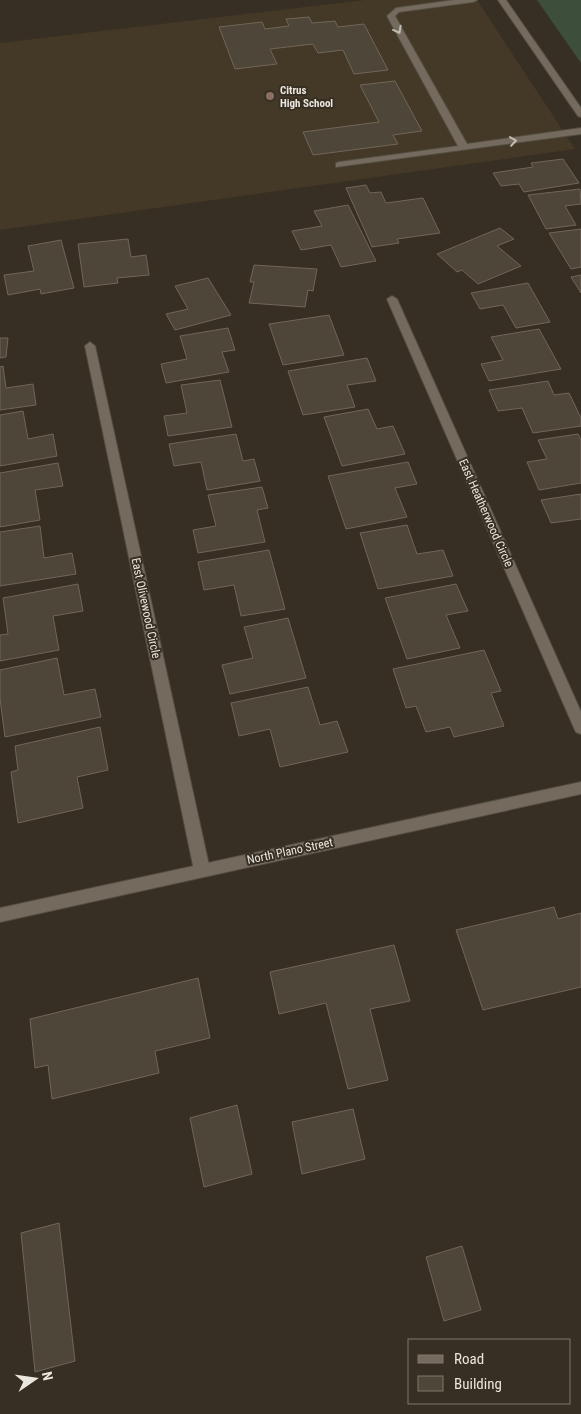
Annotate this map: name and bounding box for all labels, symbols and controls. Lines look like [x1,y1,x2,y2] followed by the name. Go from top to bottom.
[392,25,402,34] one-way arrow
[280,84,333,110] place label: Citrus High School
[264,90,276,102] marker: Citrus High School
[509,136,517,147] one-way arrow
[456,457,516,569] street label: East Heatherwood Circle
[129,556,164,660] street label: East Olivewood Circle
[246,835,335,867] street label: North Plano Street
[408,1339,571,1404] legend
[454,1350,484,1368] text: Road
[10,1354,60,1404] north arrow
[39,1370,56,1382] text: N
[454,1375,502,1393] text: Building

